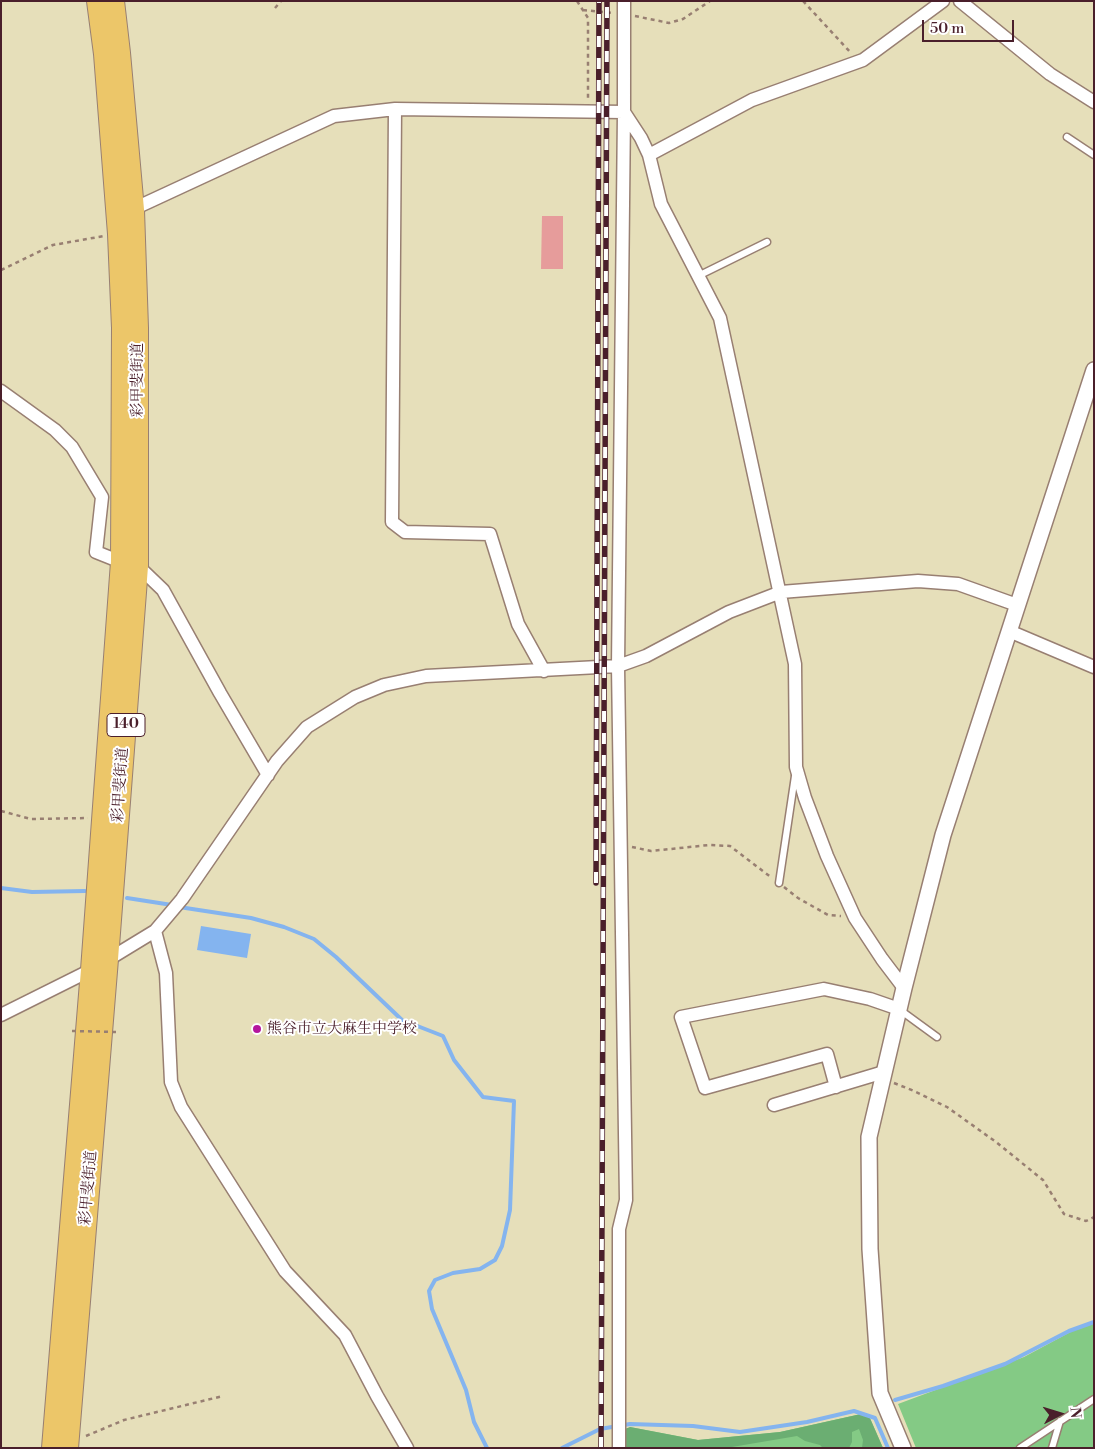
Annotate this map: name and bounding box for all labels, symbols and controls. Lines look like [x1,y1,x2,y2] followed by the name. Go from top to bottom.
[925,10,1018,42] scale bar
[930,19,964,38] text: 50 m
[129,343,147,417] street label: 彩甲斐街道
[107,714,145,736] road number: 140
[109,747,133,823] street label: 彩甲斐街道
[267,1020,417,1038] place label: 熊谷市立大麻生中学校
[251,1023,263,1035] marker: 熊谷市立大麻生中学校
[77,1150,101,1226] street label: 彩甲斐街道
[1035,1389,1085,1439] north arrow
[1065,1406,1084,1419] text: N

